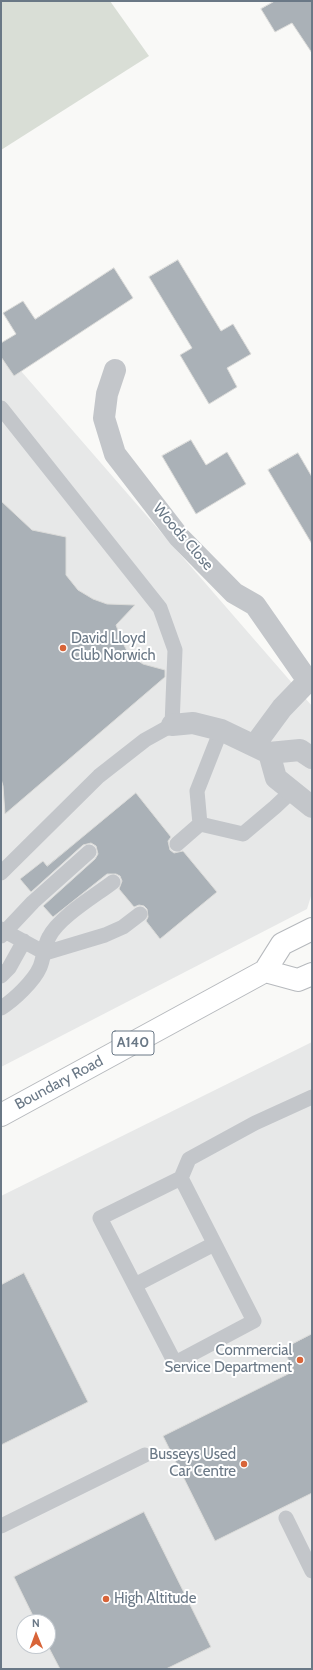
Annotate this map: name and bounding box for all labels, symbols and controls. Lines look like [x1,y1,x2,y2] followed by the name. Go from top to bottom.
[149,500,217,574] street label: Woods Close
[71,630,156,665] place label: David Lloyd Club Norwich
[58,643,68,653] marker: David Lloyd Club Norwich
[112,1031,154,1055] road number: A140
[12,1052,106,1114] street label: Boundary Road
[165,1342,292,1377] place label: Commercial Service Department
[295,1355,305,1365] marker: Commercial Service Department
[149,1446,236,1481] place label: Busseys Used Car Centre
[239,1459,249,1469] marker: Busseys Used Car Centre
[114,1590,196,1608] place label: High Altitude
[101,1594,111,1604] marker: High Altitude
[16,1614,56,1654] north arrow
[32,1616,40,1630] text: N

